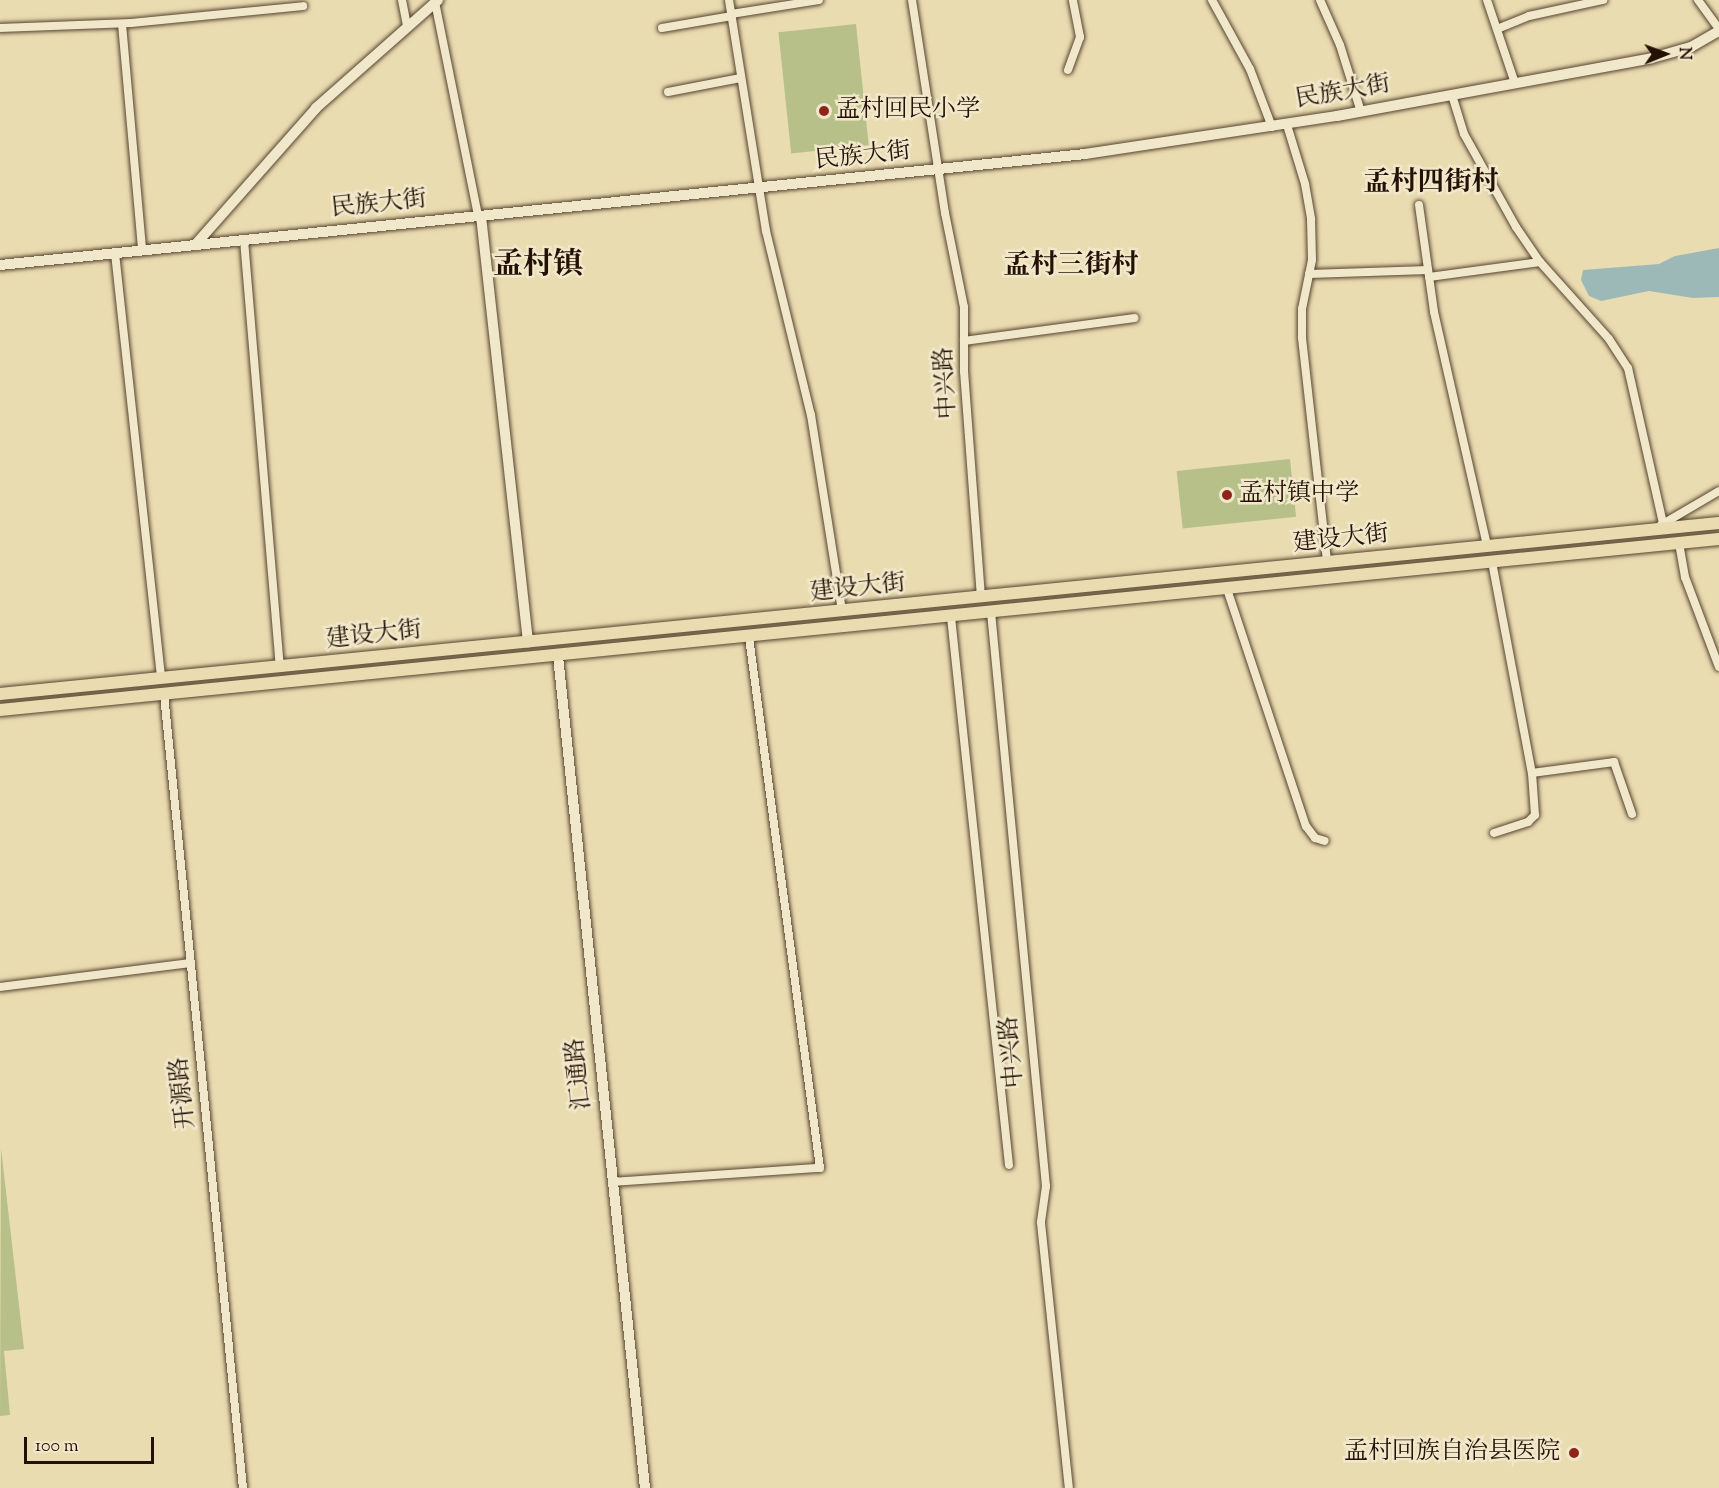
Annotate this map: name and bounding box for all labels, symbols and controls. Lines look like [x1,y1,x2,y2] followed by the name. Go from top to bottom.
[1635,24,1695,84] north arrow
[1672,47,1695,60] text: N
[1293,70,1393,116] street label: 民族大街
[836,97,980,125] place label: 孟村回民小学
[817,104,831,118] marker: 孟村回民小学
[814,138,912,176] street label: 民族大街
[1364,168,1498,200] district label: 孟村四街村
[330,186,428,224] street label: 民族大街
[493,248,583,284] district label: 孟村镇
[1004,251,1138,283] district label: 孟村三街村
[931,346,963,420] street label: 中兴路
[1239,481,1359,509] place label: 孟村镇中学
[1220,488,1234,502] marker: 孟村镇中学
[1292,521,1390,559] street label: 建设大街
[809,570,907,608] street label: 建设大街
[325,617,423,655] street label: 建设大街
[996,1015,1030,1089] street label: 中兴路
[562,1037,598,1111] street label: 汇通路
[166,1056,202,1130] street label: 开源路
[27,1425,158,1463] scale bar
[35,1434,79,1460] text: 100 m
[1344,1439,1560,1467] place label: 孟村回族自治县医院
[1565,1444,1583,1462] marker: 孟村回族自治县医院

